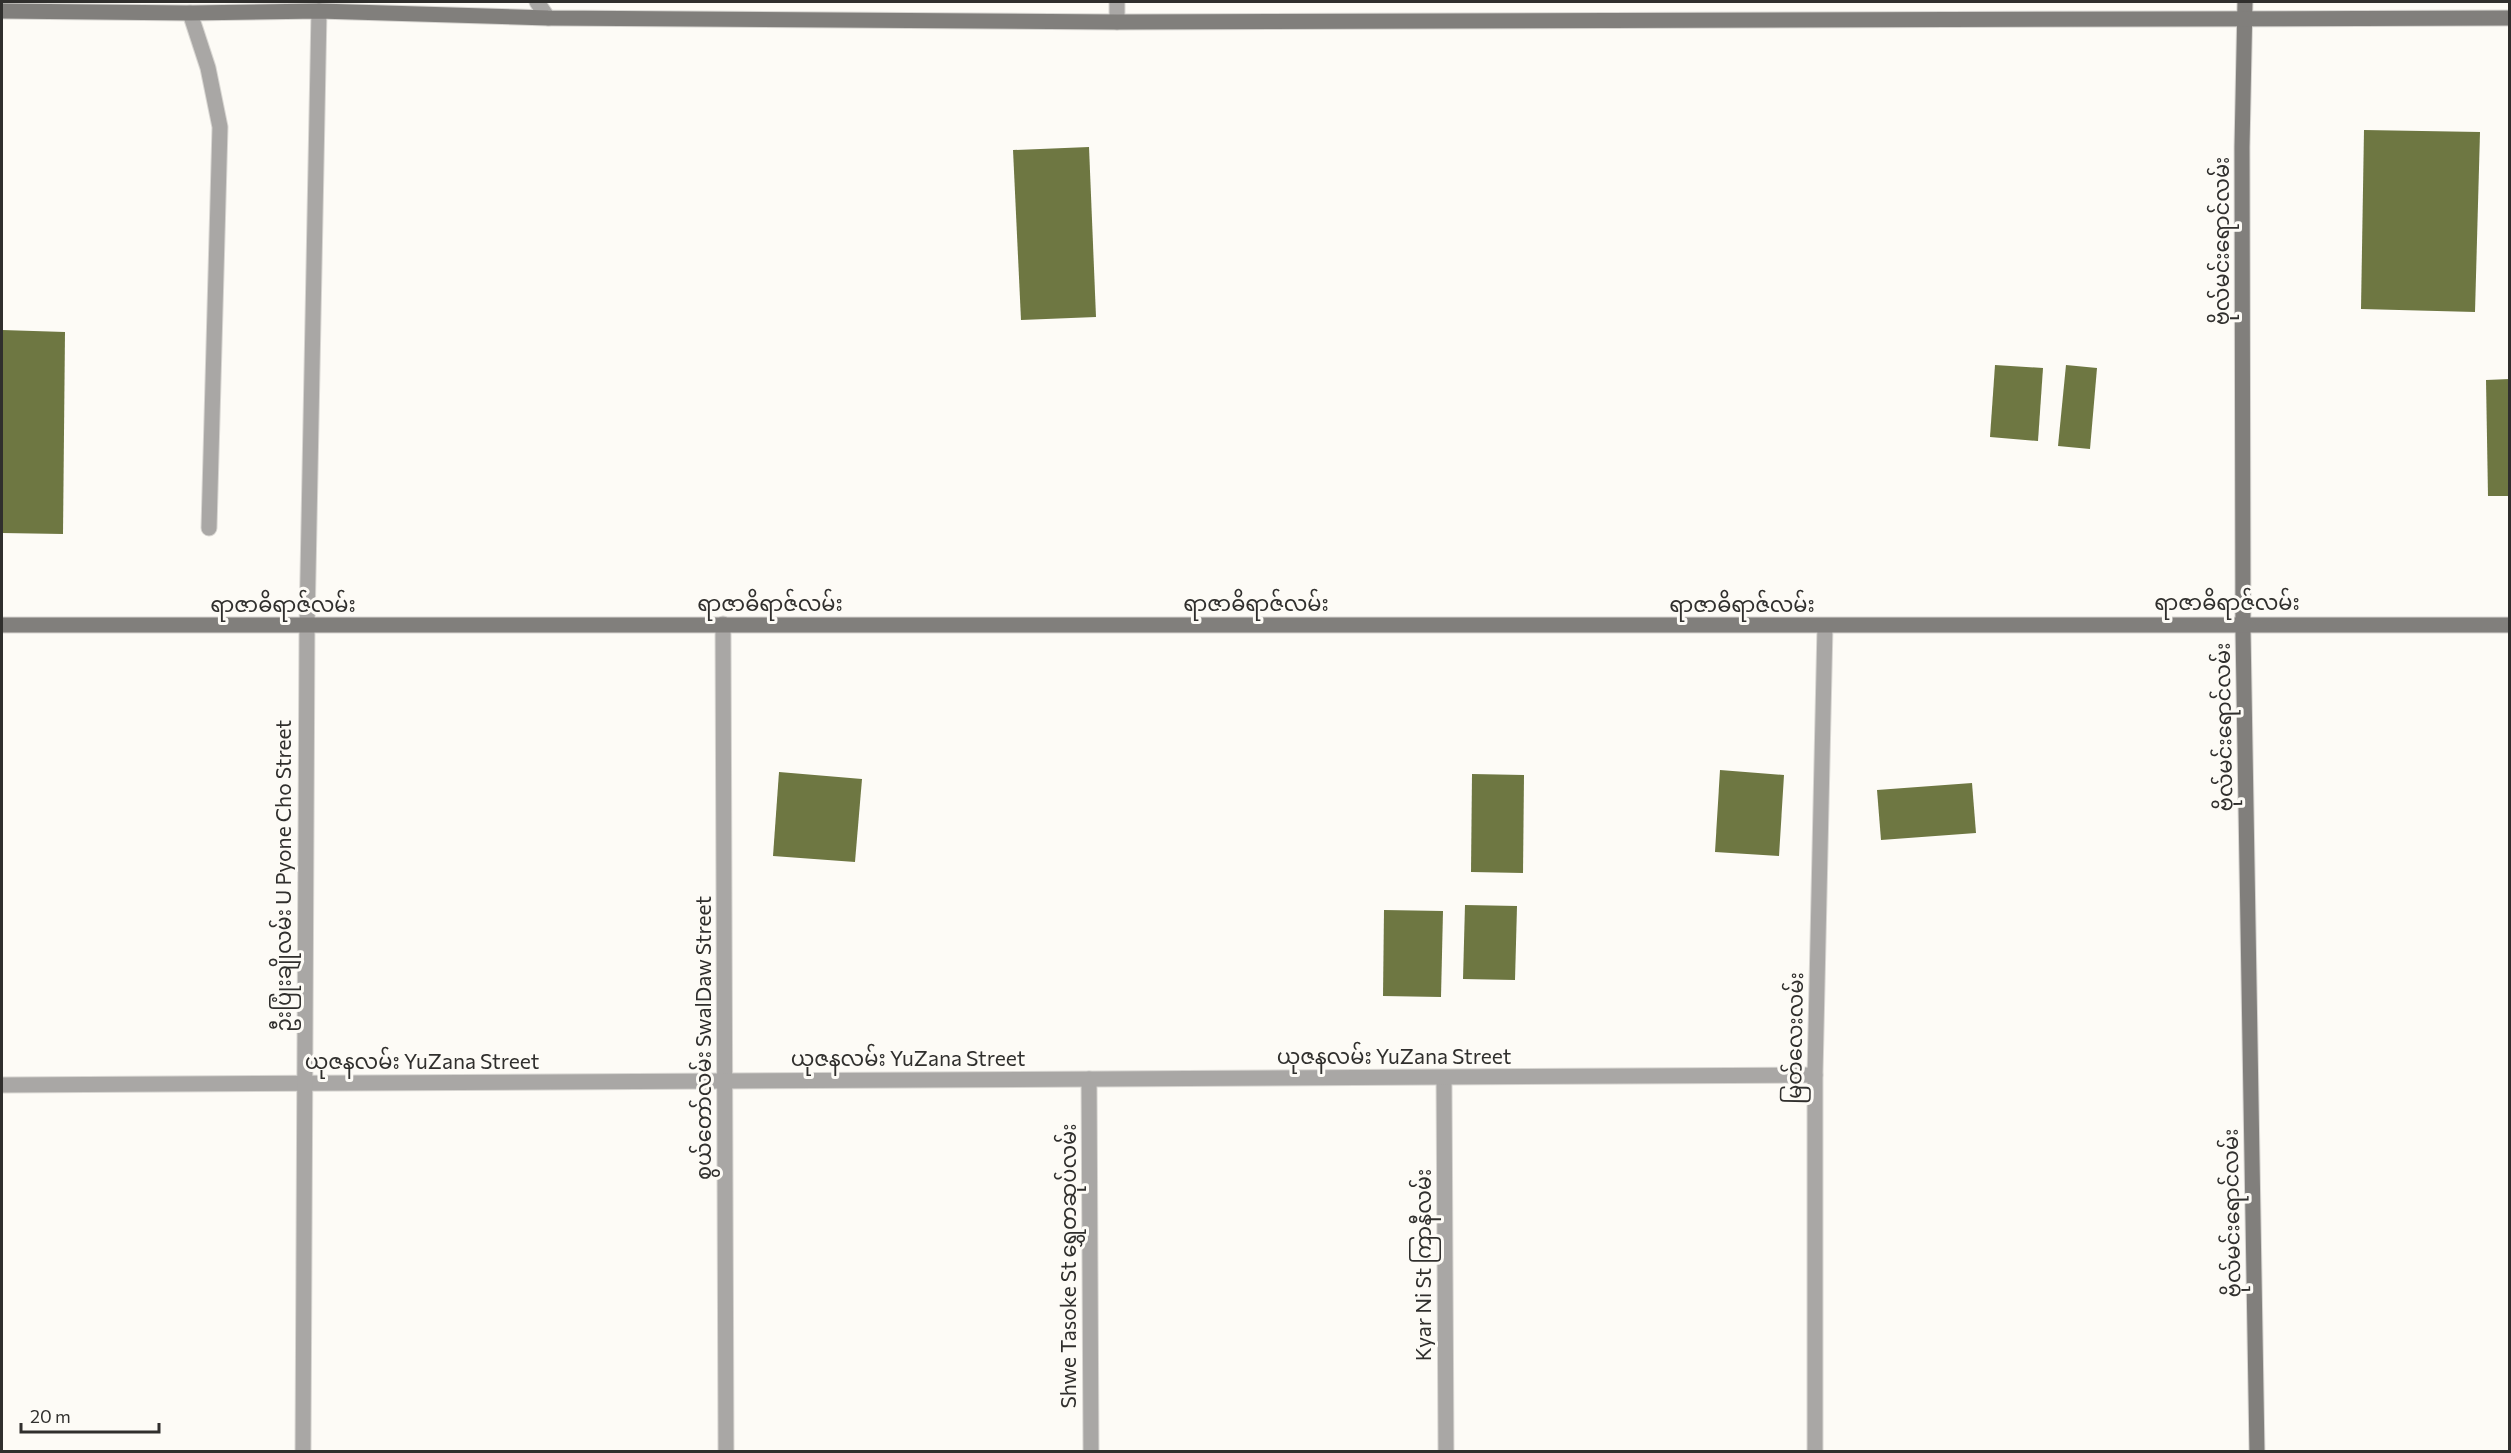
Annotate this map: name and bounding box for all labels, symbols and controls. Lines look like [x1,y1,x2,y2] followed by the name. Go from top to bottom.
[2206,157,2239,325] street label: ဗိုလ်မင်းရောင်လမ်း
[2154,587,2300,620] street label: ရာဇာဓိရာဇ်လမ်း
[697,588,843,621] street label: ရာဇာဓိရာဇ်လမ်း
[1183,588,1329,621] street label: ရာဇာဓိရာဇ်လမ်း
[210,589,356,622] street label: ရာဇာဓိရာဇ်လမ်း
[1669,589,1815,622] street label: ရာဇာဓိရာဇ်လမ်း
[2207,642,2242,812] street label: ဗိုလ်မင်းရောင်လမ်း
[268,720,302,1032] street label: ဦးပြုံးချိုလမ်း U Pyone Cho Street
[688,896,720,1180] street label: စွယ်တော်လမ်း SwalDaw Street
[1778,972,1813,1104] street label: မြတ်လေးလမ်း
[1277,1041,1511,1074] street label: ယုဇနလမ်း YuZana Street
[791,1043,1025,1076] street label: ယုဇနလမ်း YuZana Street
[305,1046,539,1079] street label: ယုဇနလမ်း YuZana Street
[1053,1123,1086,1409] street label: Shwe Tasoke St ရွှေတဆုပ်လမ်း
[2215,1128,2250,1298] street label: ဗိုလ်မင်းရောင်လမ်း
[1408,1169,1441,1361] street label: Kyar Ni St ကြာနီလမ်း
[21,1396,159,1434] scale bar
[30,1405,71,1427] text: 20 m

